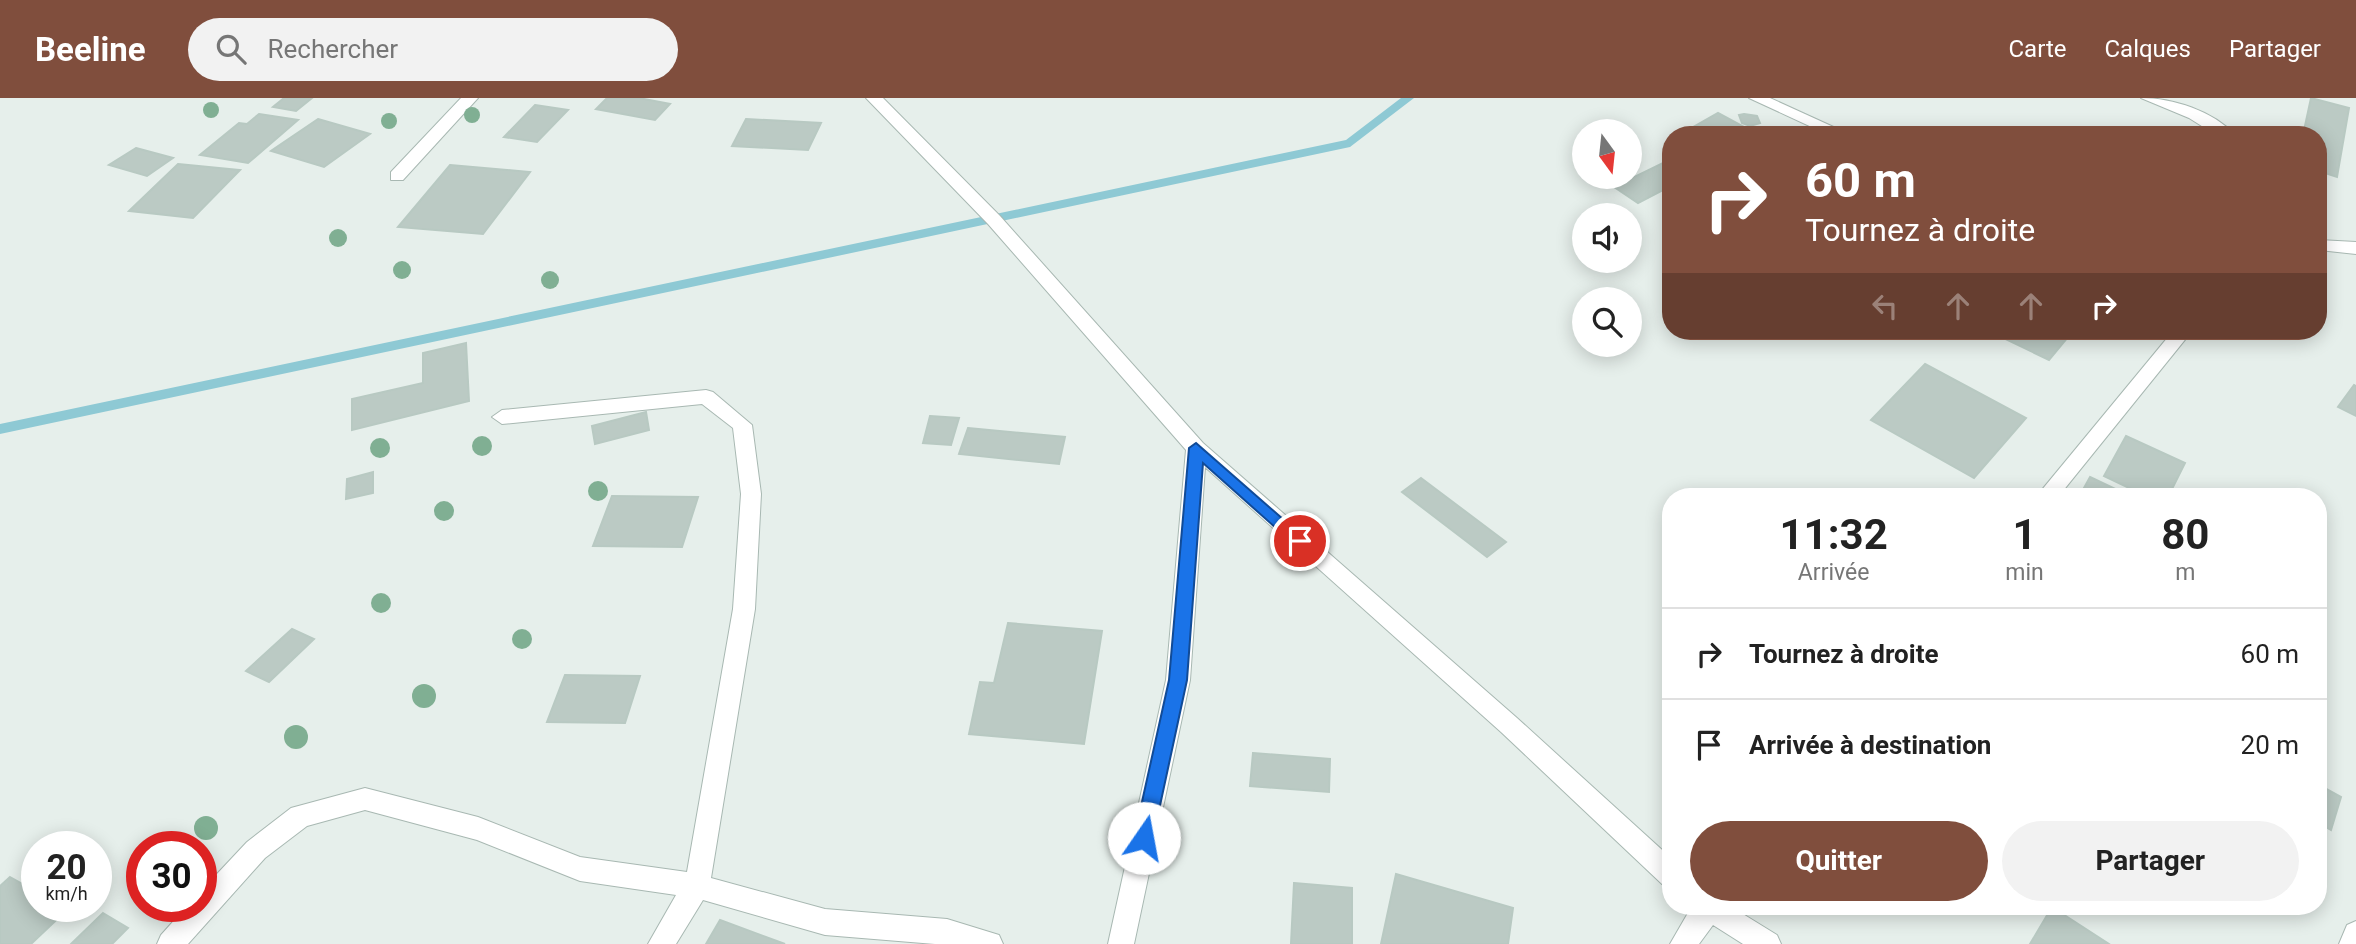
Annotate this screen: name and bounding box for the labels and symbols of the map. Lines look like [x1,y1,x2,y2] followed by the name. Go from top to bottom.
[1572,119,1642,189] north arrow
[1270,511,1330,571] pin
[1107,801,1181,875] position arrow
[126,831,217,922] speed limit sign: 30

